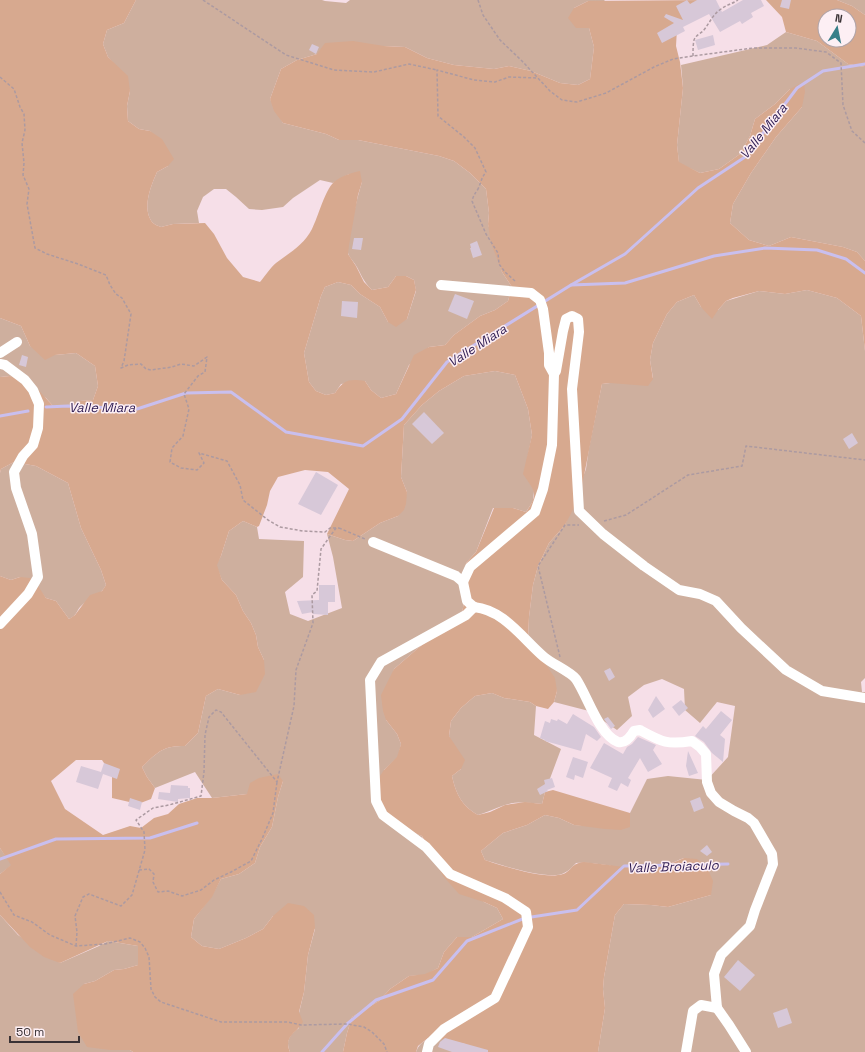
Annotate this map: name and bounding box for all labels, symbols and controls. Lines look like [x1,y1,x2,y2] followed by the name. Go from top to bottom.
[817,8,857,48] north arrow
[834,11,844,26] text: N
[736,100,791,163] water label: Valle Miara
[445,320,510,371] water label: Valle Miara
[69,399,136,416] water label: Valle Miara
[627,856,720,877] water label: Valle Broiaculo
[10,1018,79,1044] scale bar
[16,1024,44,1040] text: 50 m

